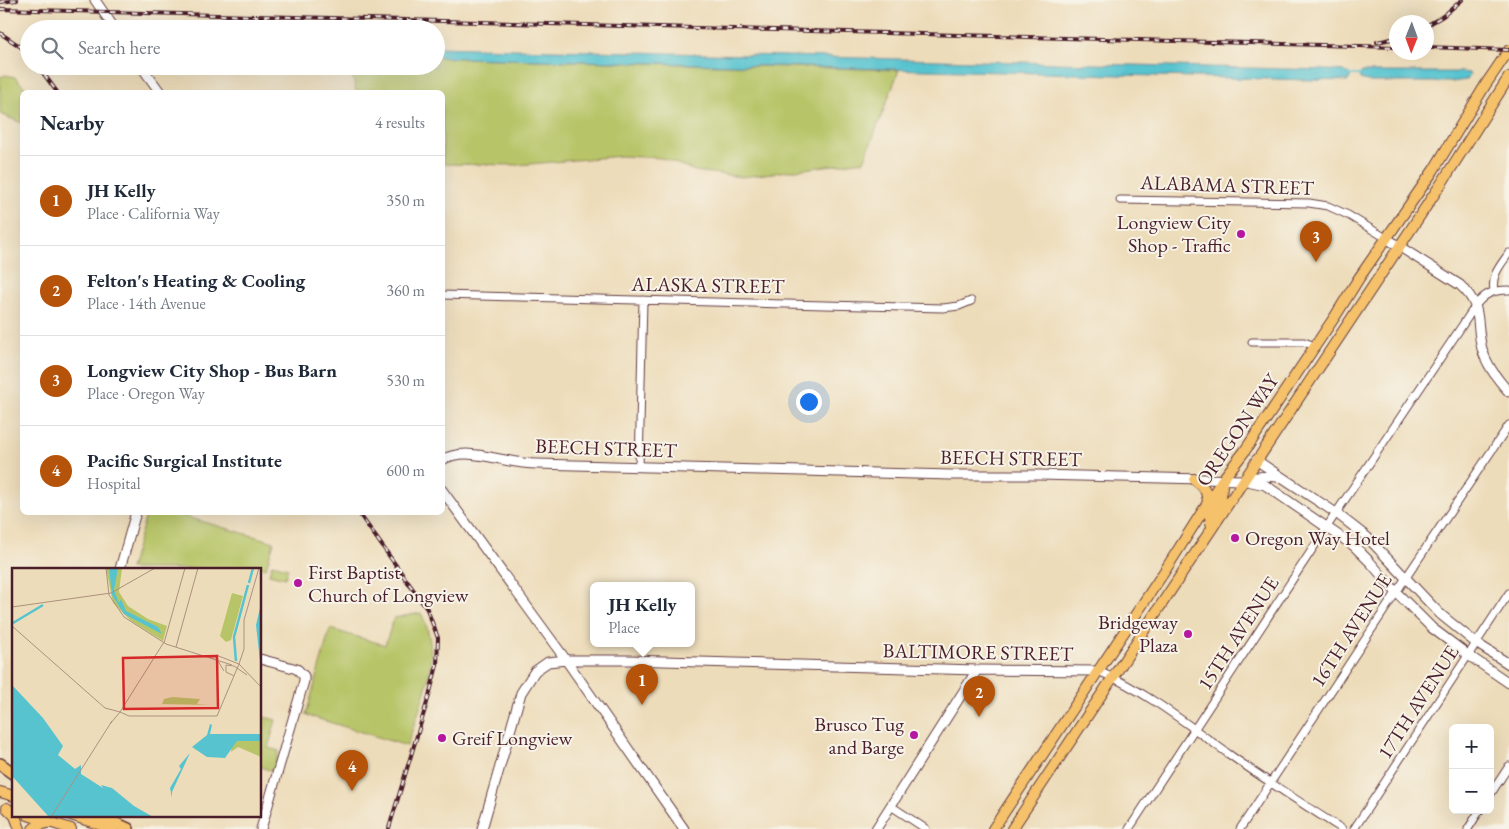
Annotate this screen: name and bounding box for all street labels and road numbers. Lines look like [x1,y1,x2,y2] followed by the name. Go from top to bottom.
[1139,169,1315,201] street label: ALABAMA STREET
[630,271,785,299] street label: ALASKA STREET
[1190,368,1285,491] street label: OREGON WAY
[535,433,678,463] street label: BEECH STREET
[940,444,1083,472] street label: BEECH STREET
[1305,568,1397,692] street label: 16TH AVENUE
[1192,571,1284,695] street label: 15TH AVENUE
[882,637,1074,667] street label: BALTIMORE STREET
[1372,640,1464,764] street label: 17TH AVENUE

